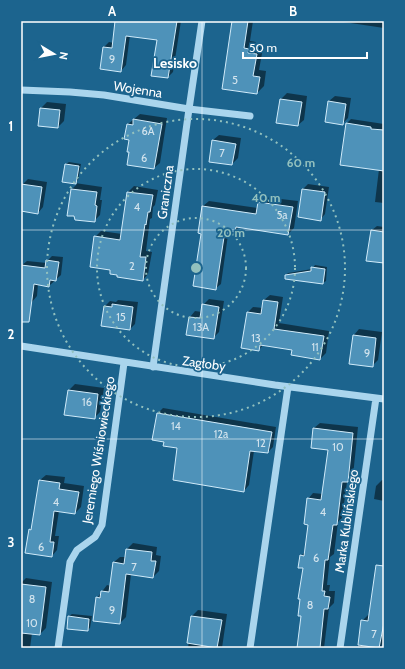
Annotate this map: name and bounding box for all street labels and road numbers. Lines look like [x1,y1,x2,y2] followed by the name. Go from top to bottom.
[112,77,164,102] street label: Wojenna
[153,163,177,220] street label: Graniczna
[181,352,227,374] street label: Zagłoby
[78,375,118,526] street label: Jeremiego Wiśniowieckiego
[331,468,361,574] street label: Marka Kublińskiego

